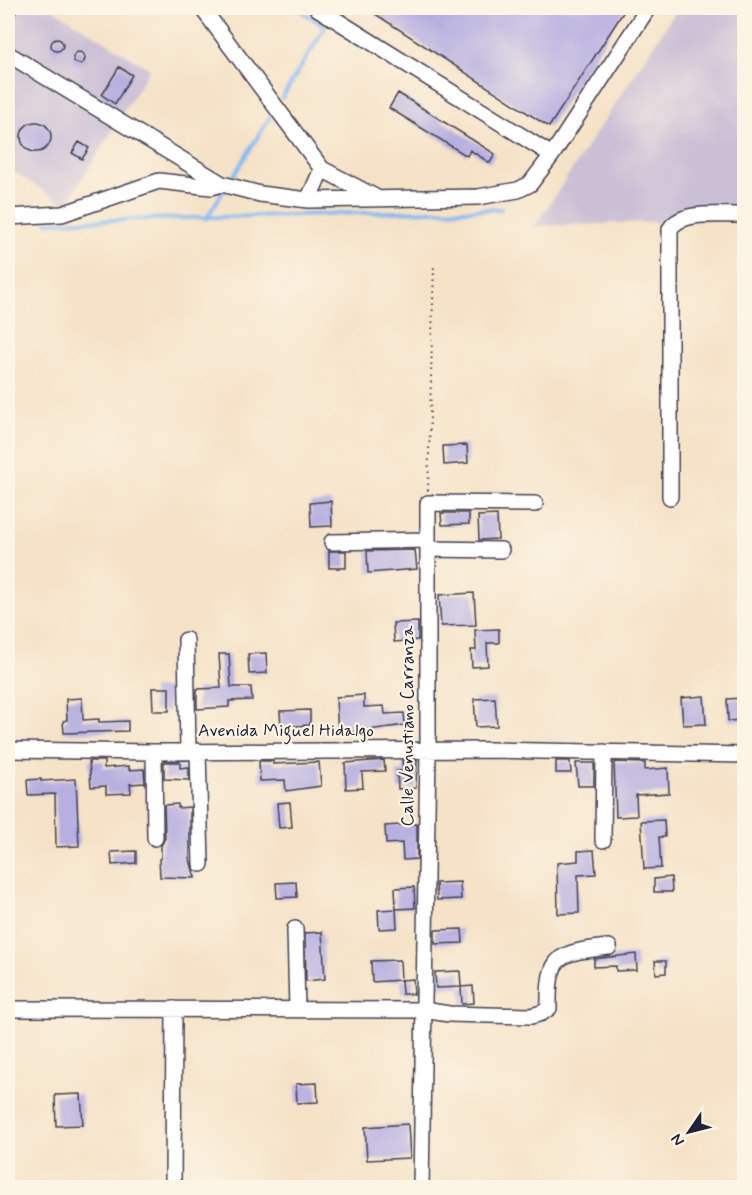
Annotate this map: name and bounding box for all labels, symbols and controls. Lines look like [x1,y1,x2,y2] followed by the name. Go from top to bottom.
[396,625,420,826] street label: Calle Venustiano Carranza
[198,719,374,745] street label: Avenida Miguel Hidalgo
[659,1102,719,1162] north arrow
[666,1129,690,1150] text: N

